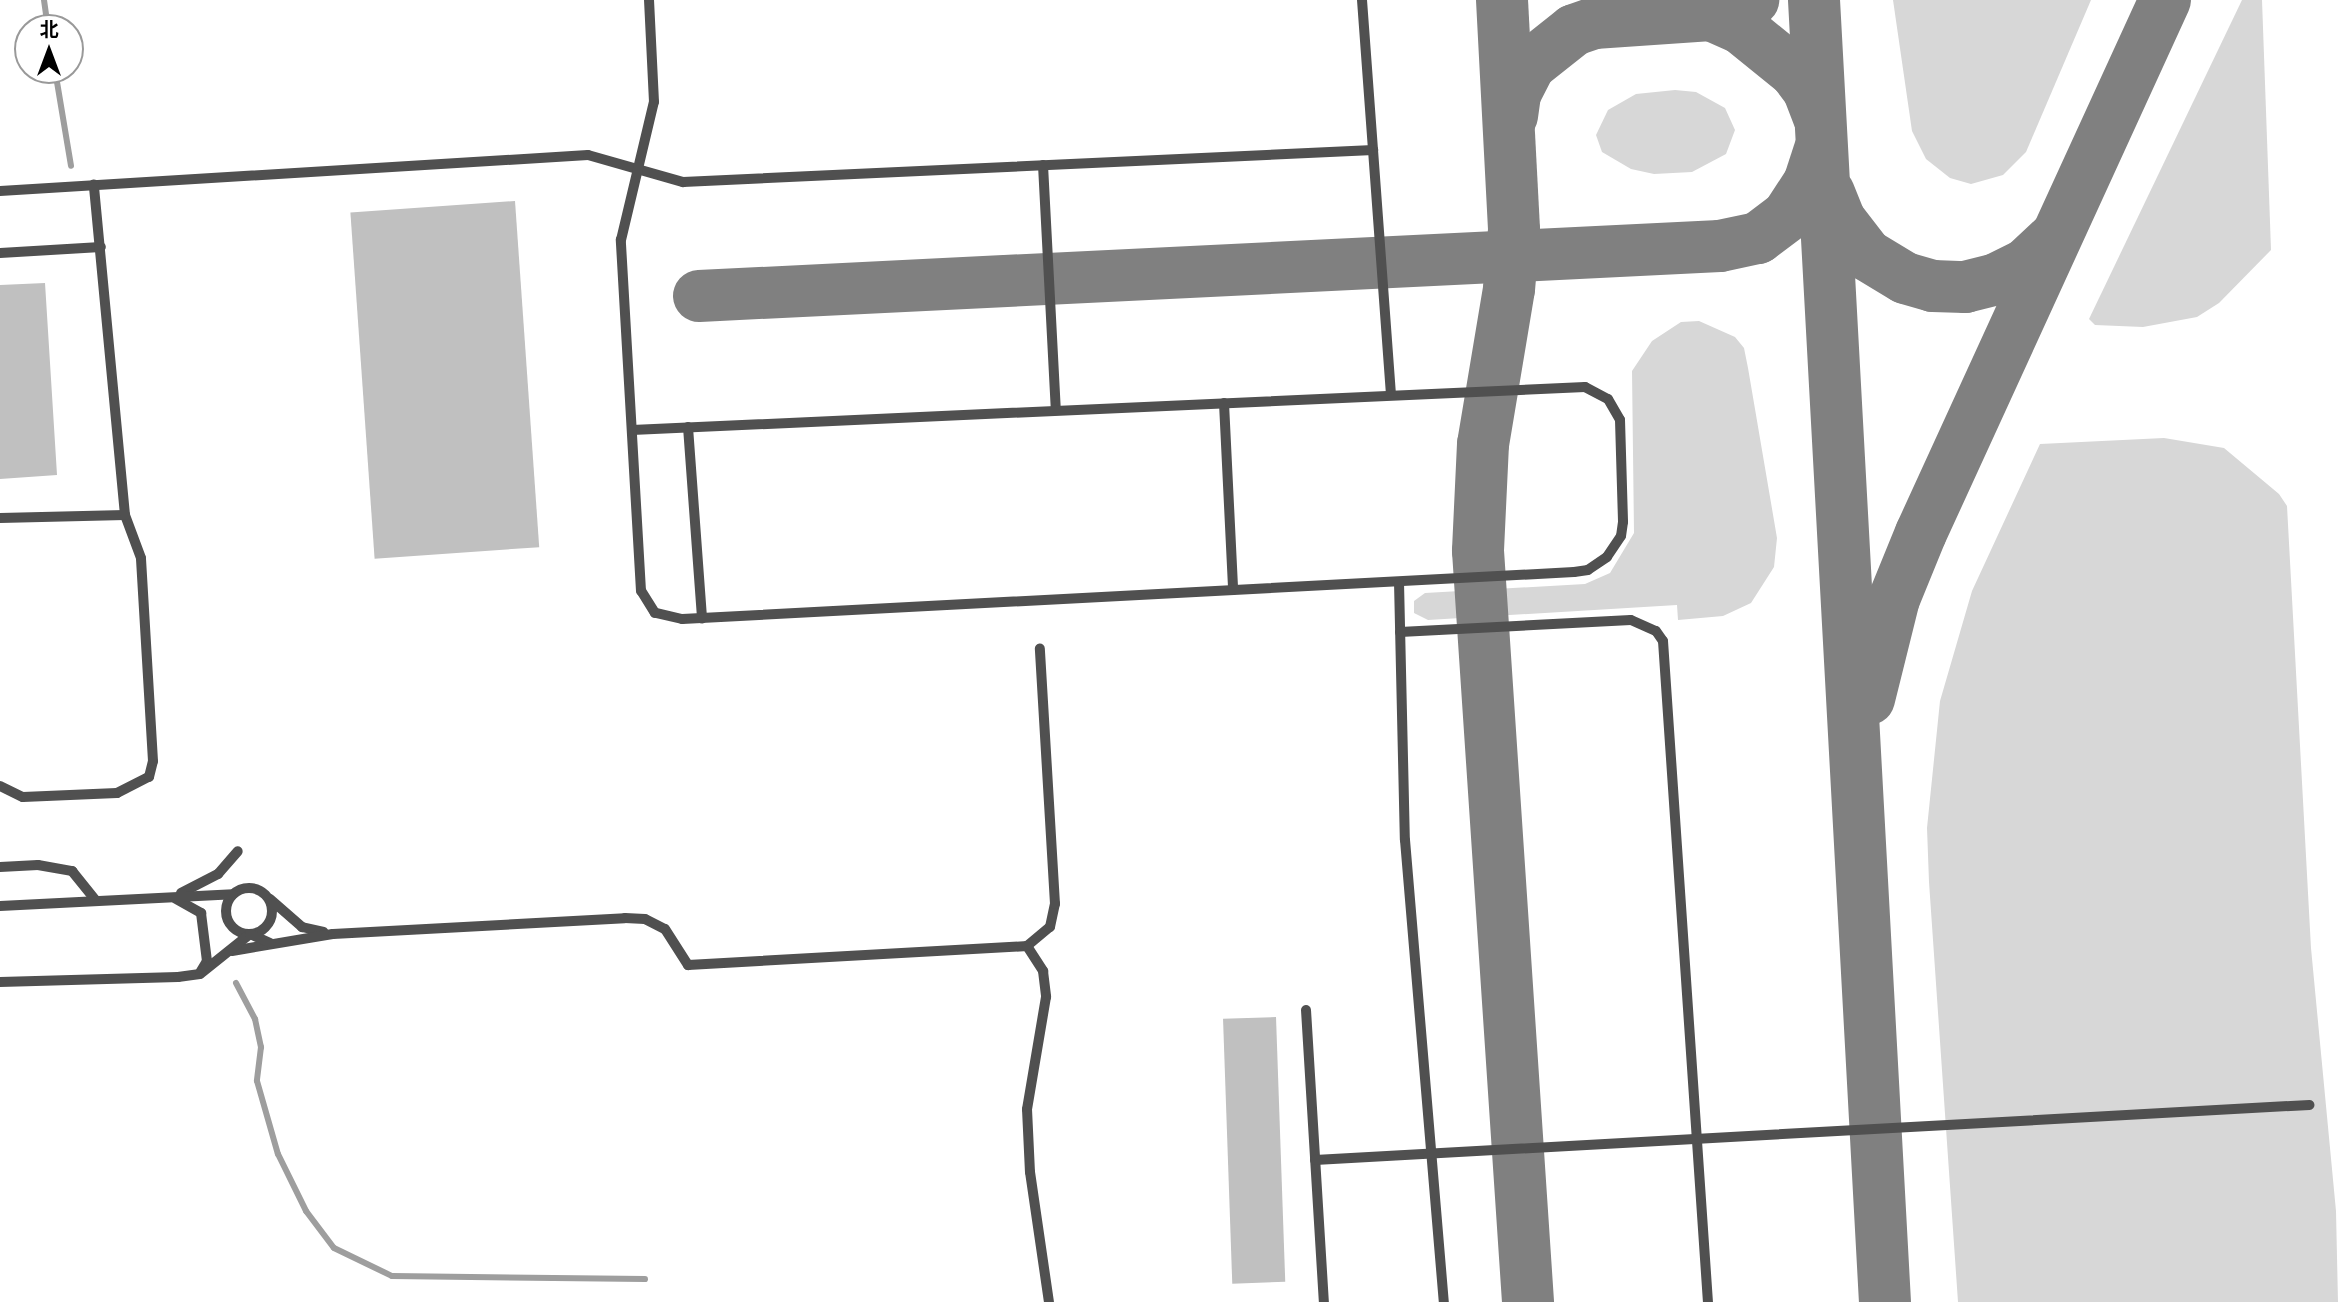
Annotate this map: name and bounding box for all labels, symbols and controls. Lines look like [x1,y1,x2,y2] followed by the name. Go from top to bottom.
[14,14,84,84] north arrow
[39,18,59,42] text: 北

